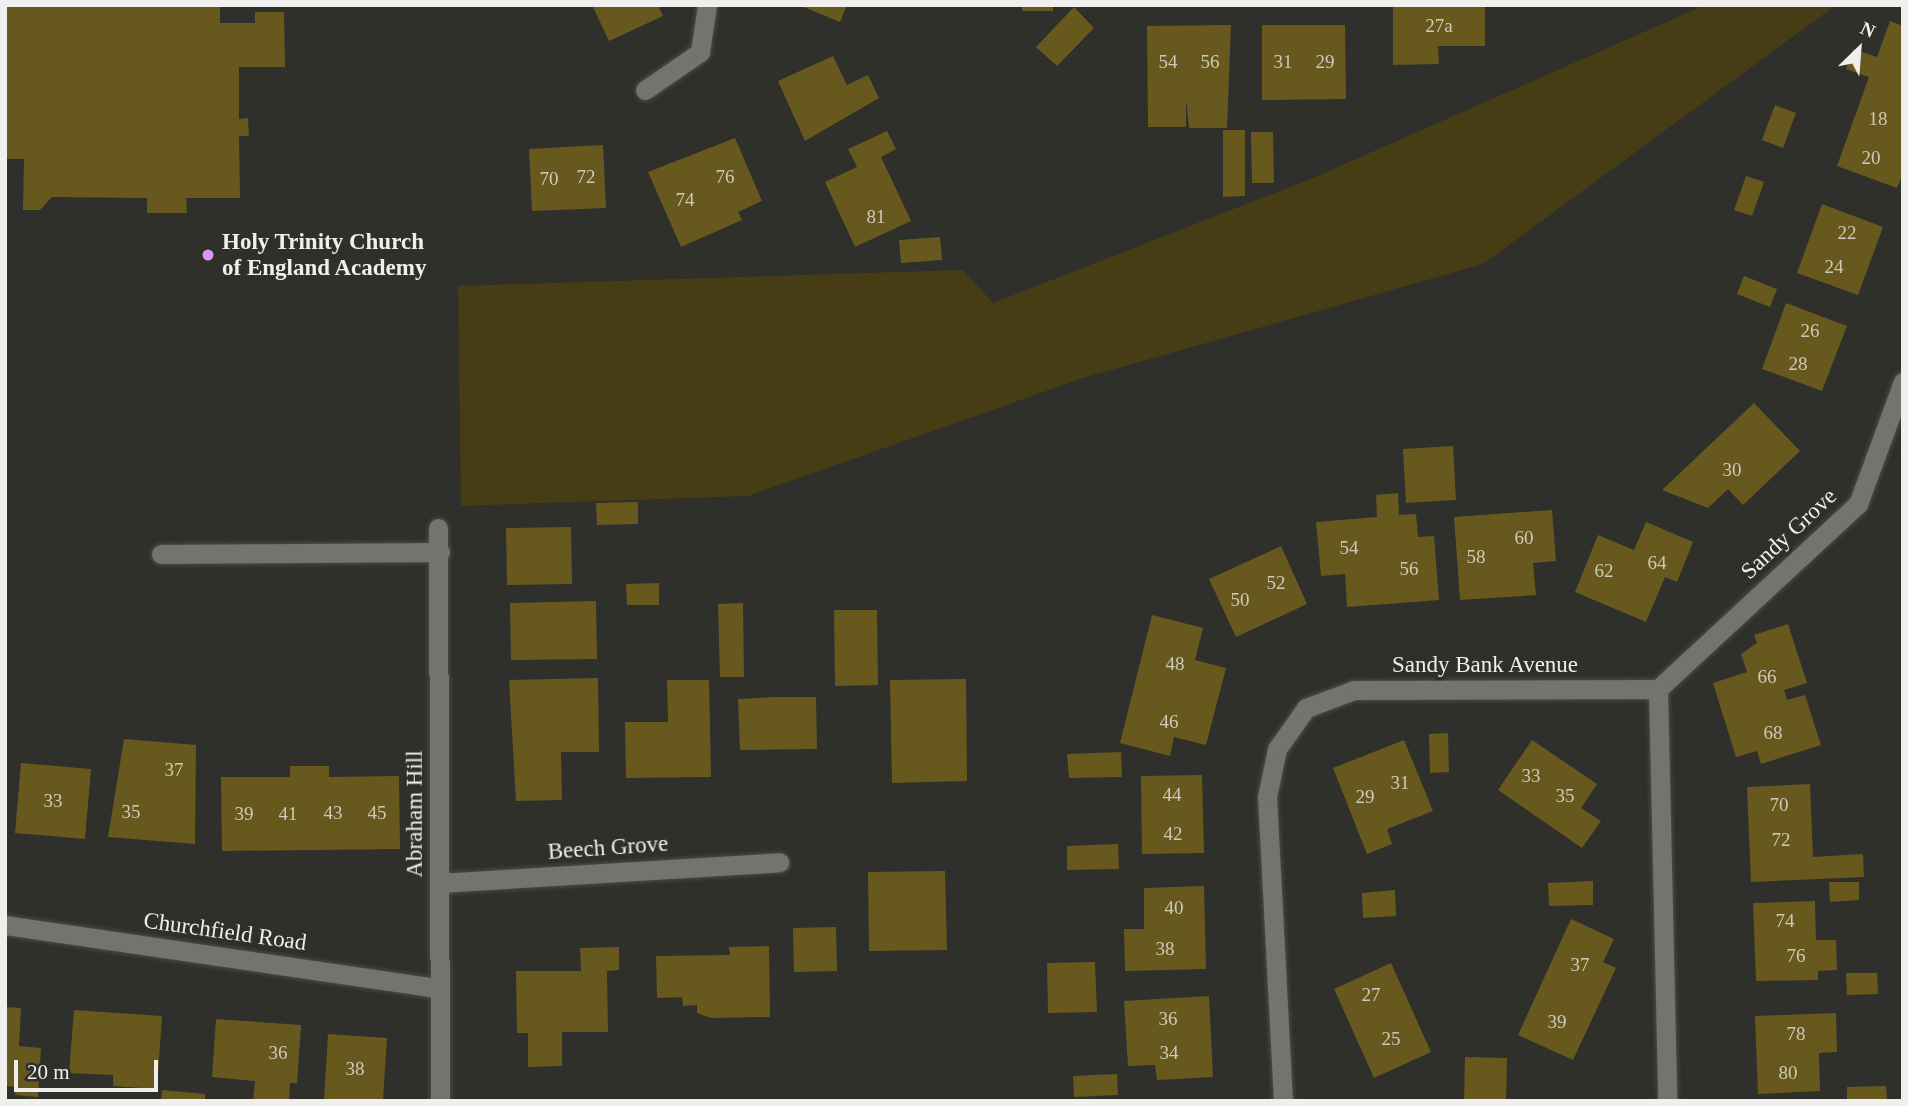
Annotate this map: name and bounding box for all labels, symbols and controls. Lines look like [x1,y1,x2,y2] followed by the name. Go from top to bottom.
[1824,14,1894,84] north arrow
[1425,15,1453,37] house number: 27a
[1857,17,1879,42] text: N
[1158,51,1178,73] house number: 54
[1200,51,1220,73] house number: 56
[1274,51,1292,73] house number: 31
[1316,51,1334,73] house number: 29
[1868,108,1887,130] house number: 18
[1862,147,1880,169] house number: 20
[576,166,596,188] house number: 72
[716,166,734,188] house number: 76
[540,168,558,190] house number: 70
[676,189,694,211] house number: 74
[866,206,886,228] house number: 81
[1838,222,1856,244] house number: 22
[222,228,428,282] place label: Holy Trinity Church of England Academy
[200,247,216,263] marker: Holy Trinity Church of England Academy
[1825,256,1843,278] house number: 24
[1800,320,1819,342] house number: 26
[1788,353,1807,375] house number: 28
[1722,459,1742,481] house number: 30
[1735,483,1843,585] street label: Sandy Grove
[1514,527,1534,549] house number: 60
[1340,537,1358,559] house number: 54
[1466,546,1486,568] house number: 58
[1648,552,1666,574] house number: 64
[1400,558,1418,580] house number: 56
[1594,560,1614,582] house number: 62
[1266,572,1286,594] house number: 52
[1230,589,1250,611] house number: 50
[1391,651,1579,679] street label: Sandy Bank Avenue
[1166,653,1184,675] house number: 48
[1758,666,1776,688] house number: 66
[1160,711,1178,733] house number: 46
[1764,722,1782,744] house number: 68
[401,750,429,878] street label: Abraham Hill
[164,759,184,781] house number: 37
[1522,765,1540,787] house number: 33
[1390,772,1410,794] house number: 31
[1162,784,1182,806] house number: 44
[1556,785,1574,807] house number: 35
[1356,786,1374,808] house number: 29
[43,790,62,812] house number: 33
[1770,794,1788,816] house number: 70
[122,801,140,823] house number: 35
[324,802,342,824] house number: 43
[368,802,386,824] house number: 45
[234,803,253,825] house number: 39
[279,803,298,825] house number: 41
[1164,823,1182,845] house number: 42
[1772,829,1790,851] house number: 72
[547,830,669,866] street label: Beech Grove
[1164,897,1184,919] house number: 40
[142,907,308,957] street label: Churchfield Road
[1776,910,1794,932] house number: 74
[1156,938,1174,960] house number: 38
[1786,945,1805,967] house number: 76
[1570,954,1590,976] house number: 37
[1362,984,1380,1006] house number: 27
[1158,1008,1178,1030] house number: 36
[1548,1011,1566,1033] house number: 39
[1786,1023,1805,1045] house number: 78
[1382,1028,1400,1050] house number: 25
[268,1042,288,1064] house number: 36
[1160,1042,1178,1064] house number: 34
[18,1046,161,1090] scale bar
[346,1058,364,1080] house number: 38
[27,1060,70,1084] text: 20 m
[1778,1062,1798,1084] house number: 80

